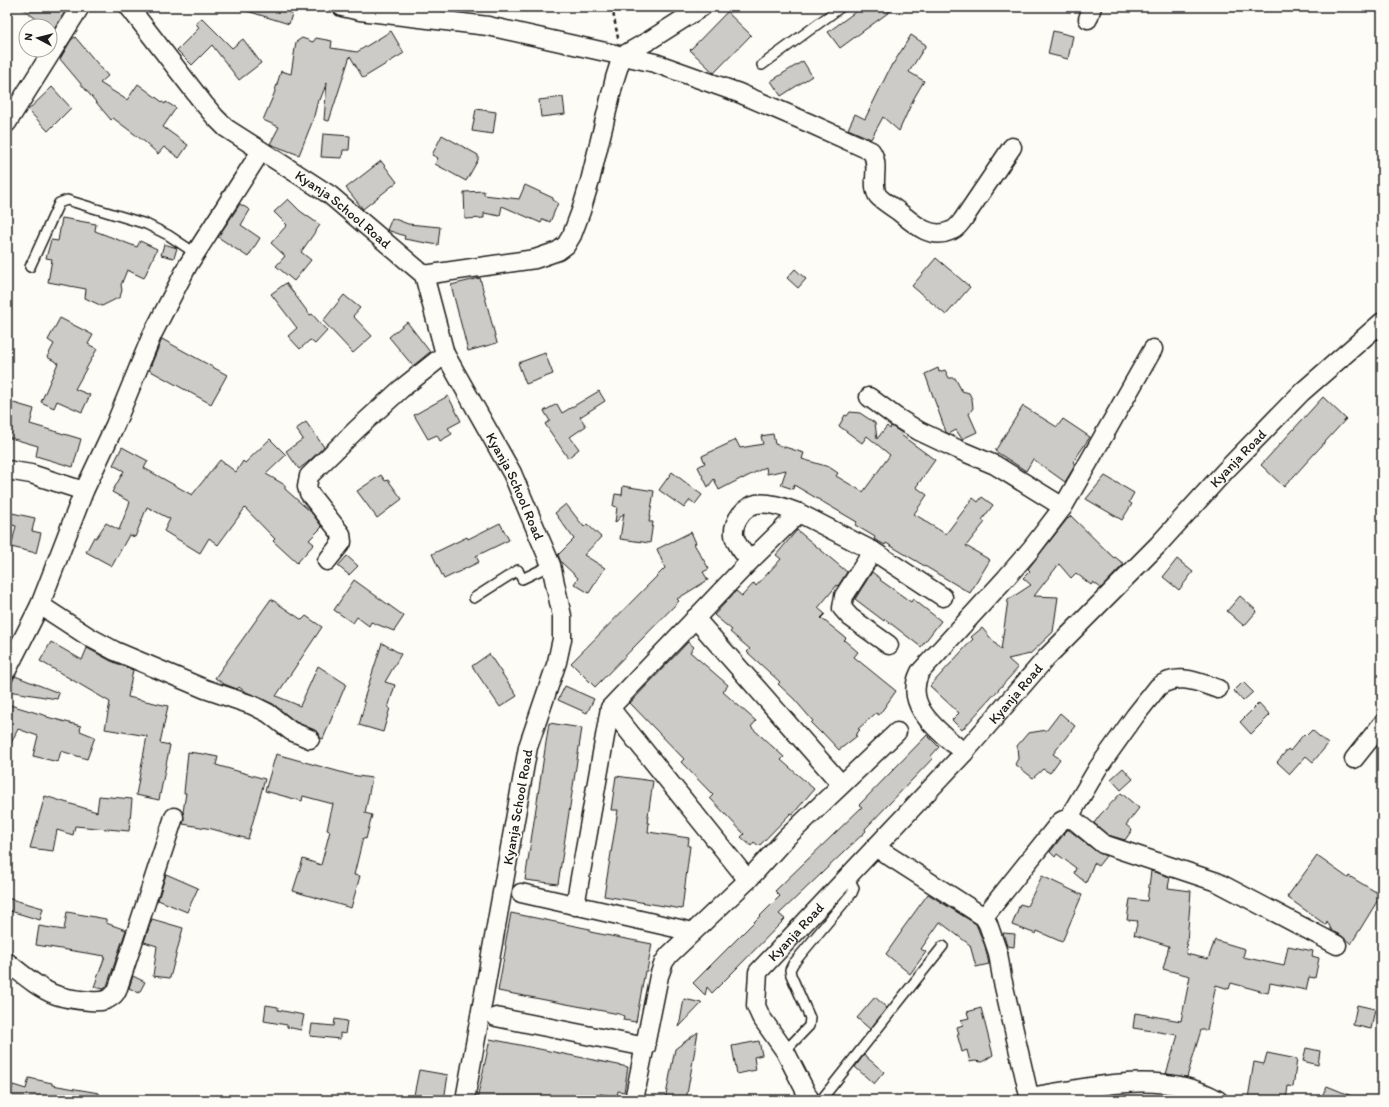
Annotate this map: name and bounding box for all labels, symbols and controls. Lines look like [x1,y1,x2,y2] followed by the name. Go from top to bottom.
[18,18,58,58] north arrow
[22,32,35,41] text: N
[292,166,395,252] street label: Kyanja School Road
[1206,425,1270,491] street label: Kyanja Road
[482,429,548,543] street label: Kyanja School Road
[985,660,1046,727] street label: Kyanja Road
[499,748,537,866] street label: Kyanja School Road
[764,899,828,965] street label: Kyanja Road

